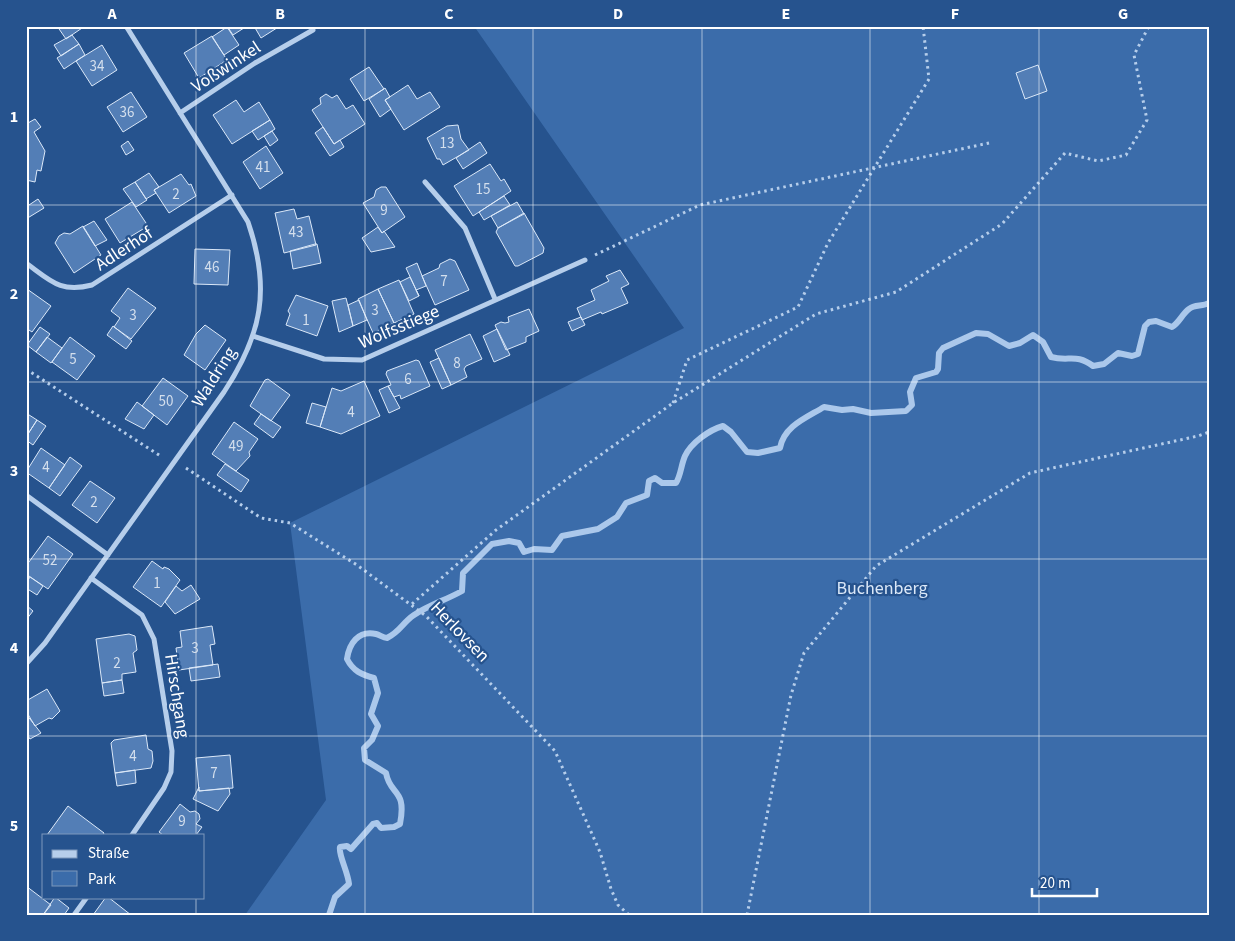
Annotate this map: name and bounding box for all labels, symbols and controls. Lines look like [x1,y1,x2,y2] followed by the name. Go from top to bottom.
[106,3,117,25] text: A
[275,3,285,25] text: B
[444,3,454,25] text: C
[613,3,623,25] text: D
[782,3,790,25] text: E
[951,3,959,25] text: F
[1118,3,1128,25] text: G
[186,35,266,99] street label: Voßwinkel
[90,56,105,77] house number: 34
[120,102,134,123] house number: 36
[10,106,18,128] text: 1
[440,133,454,154] house number: 13
[256,157,270,178] house number: 41
[476,179,490,200] house number: 15
[172,184,180,205] house number: 2
[380,200,388,221] house number: 9
[90,221,158,277] street label: Adlerhof
[289,222,303,243] house number: 43
[205,257,219,278] house number: 46
[440,271,448,292] house number: 7
[10,283,18,305] text: 2
[355,299,443,355] street label: Wolfsstiege
[371,300,379,321] house number: 3
[129,305,137,326] house number: 3
[302,310,310,331] house number: 1
[186,342,242,412] street label: Waldring
[69,349,77,370] house number: 5
[453,353,461,374] house number: 8
[404,369,412,390] house number: 6
[159,391,173,412] house number: 50
[347,402,355,423] house number: 4
[229,436,243,457] house number: 49
[42,457,50,478] house number: 4
[10,460,18,482] text: 3
[90,492,98,513] house number: 2
[43,550,57,571] house number: 52
[153,573,161,594] house number: 1
[836,576,928,601] park label: Buchenberg
[425,596,495,668] street label: Herlovsen
[10,637,19,659] text: 4
[191,638,199,659] house number: 3
[158,652,196,740] street label: Hirschgang
[113,653,121,674] house number: 2
[129,746,137,767] house number: 4
[210,763,218,784] house number: 7
[178,811,186,832] house number: 9
[10,815,18,837] text: 5
[42,834,205,898] legend
[88,843,129,864] text: Straße
[1032,866,1098,898] scale bar
[88,869,117,890] text: Park
[1040,873,1070,894] text: 20 m

